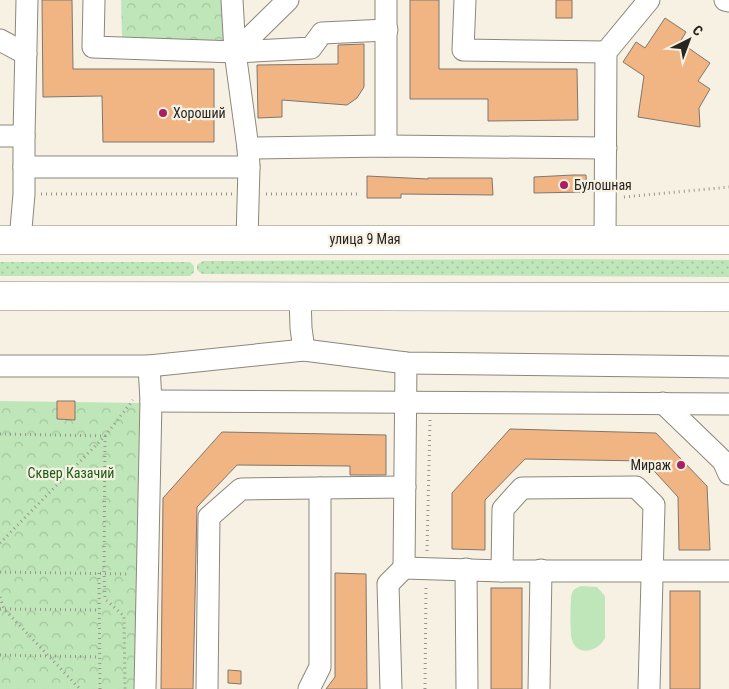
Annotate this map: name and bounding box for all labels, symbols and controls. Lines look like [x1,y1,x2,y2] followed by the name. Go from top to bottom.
[664,15,714,65] north arrow
[689,22,706,39] text: С
[173,105,226,121] place label: Хороший
[157,107,169,119] marker: Хороший
[574,177,632,193] place label: Булошная
[558,179,570,191] marker: Булошная
[329,231,401,247] street label: улица 9 Мая
[630,457,671,473] place label: Мираж
[675,459,687,471] marker: Мираж
[28,465,114,481] park label: Сквер Казачий

